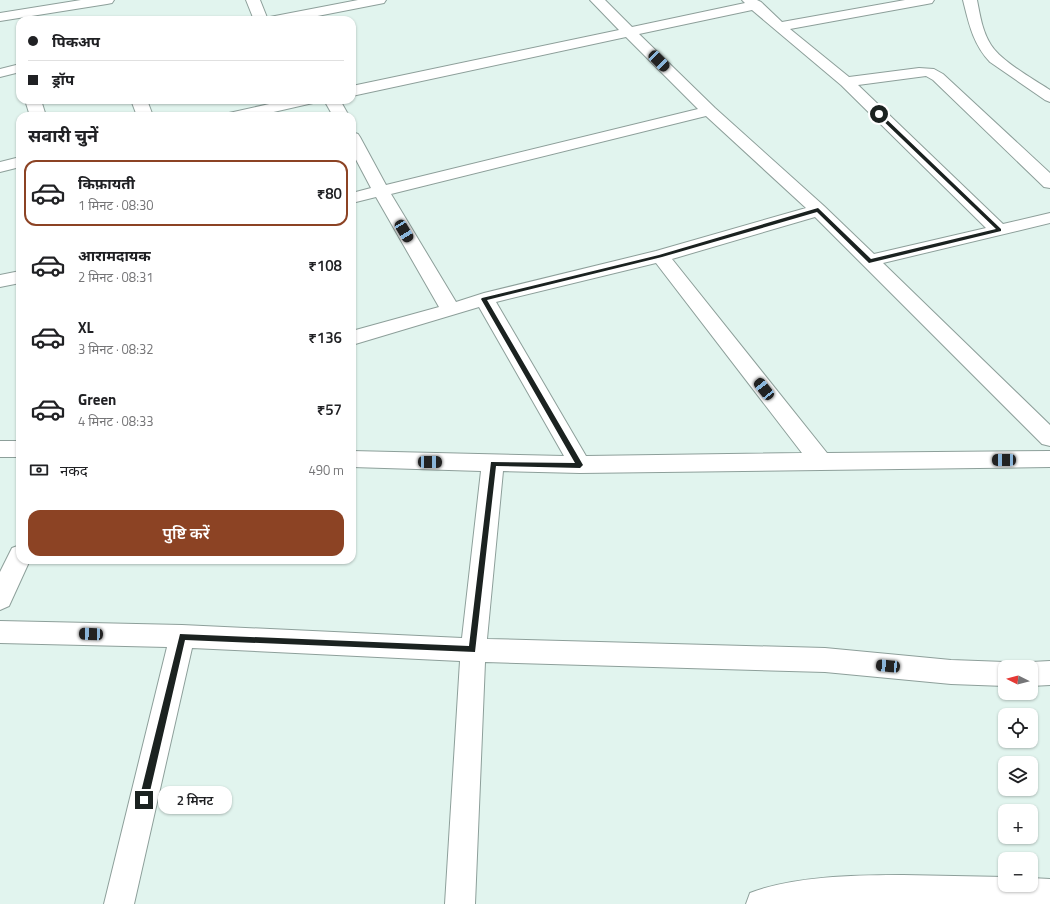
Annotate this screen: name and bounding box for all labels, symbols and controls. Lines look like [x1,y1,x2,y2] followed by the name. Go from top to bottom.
[52,30,100,53] text: पिकअप
[646,48,672,74] car
[52,68,74,91] text: ड्रॉप
[870,105,888,123] route start
[28,122,98,149] text: सवारी चुनें
[78,172,135,195] text: किफ़ायती
[30,175,66,211] icon: car
[317,182,342,205] text: ₹80
[78,195,154,215] text: 1 मिनट · 08:30
[393,218,415,244] car
[78,244,151,267] text: आरामदायक
[30,247,66,283] icon: car
[308,254,342,277] text: ₹108
[78,267,154,287] text: 2 मिनट · 08:31
[78,316,94,339] text: XL
[30,319,66,355] icon: car
[308,326,342,349] text: ₹136
[78,339,154,359] text: 3 मिनट · 08:32
[752,376,776,402] car
[78,388,116,411] text: Green
[30,391,66,427] icon: car
[317,398,342,421] text: ₹57
[78,411,154,431] text: 4 मिनट · 08:33
[992,454,1016,466] car
[418,456,442,468] car
[28,459,50,481] icon: cash
[60,459,88,482] text: नकद
[308,460,344,480] text: 490 m
[28,510,344,556] button: पुष्टि करें
[79,628,103,640] car
[876,659,900,673] car
[998,660,1038,700] north arrow
[998,660,1038,892] map controls
[998,708,1038,748] button: locate
[998,756,1038,796] button: layers
[158,786,232,814] callout: 2 मिनट
[177,790,213,810] text: 2 मिनट
[135,791,153,809] route end
[998,804,1038,844] button: +
[998,852,1038,892] button: −

